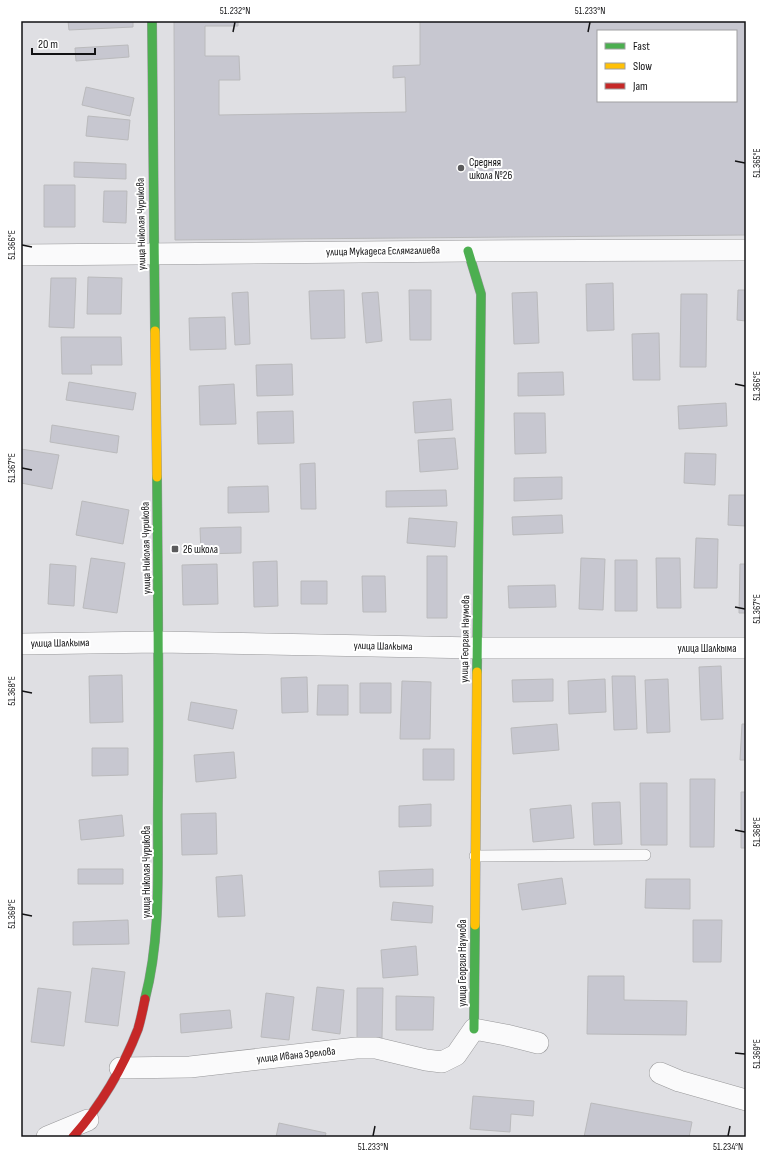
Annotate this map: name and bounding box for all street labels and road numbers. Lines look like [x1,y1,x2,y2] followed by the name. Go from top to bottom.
[134,178,148,270] street label: улица Николая Чурикова
[326,244,440,258] street label: улица Мукадеса Еслямгалиева
[139,502,153,594] street label: улица Николая Чурикова
[458,595,472,683] street label: улица Георгия Наумова
[30,636,90,650] street label: улица Шалкыма
[353,639,413,653] street label: улица Шалкыма
[678,642,736,655] street label: улица Шалкыма
[140,826,153,918] street label: улица Николая Чурикова
[456,919,469,1007] street label: улица Георгия Наумова
[256,1044,336,1066] street label: улица Ивана Зрелова

